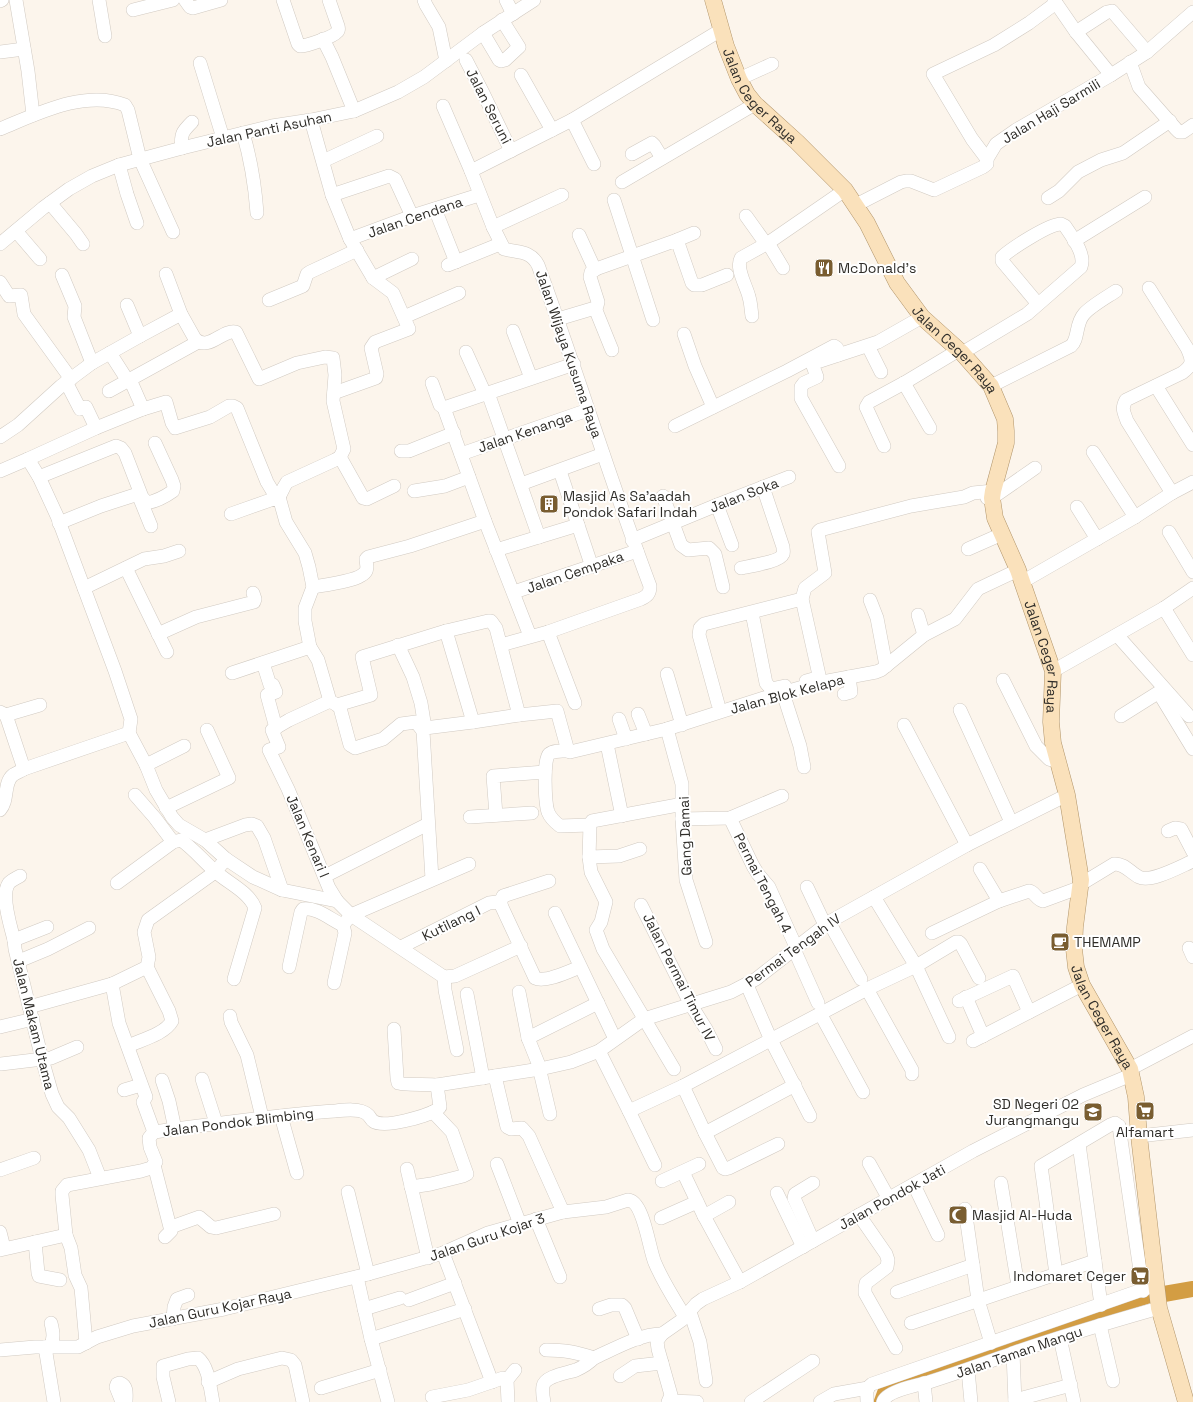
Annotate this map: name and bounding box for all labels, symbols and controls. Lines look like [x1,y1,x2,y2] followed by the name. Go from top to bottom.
[719,45,801,147] street label: Jalan Ceger Raya
[462,65,516,147] street label: Jalan Seruni
[999,75,1103,147] street label: Jalan Haji Sarmili
[205,107,333,151] street label: Jalan Panti Asuhan
[365,192,465,242] street label: Jalan Cendana
[813,257,835,279] restaurant icon: McDonald's
[838,259,916,277] place label: McDonald's
[532,268,606,440] street label: Jalan Wijaya Kusuma Raya
[908,302,1002,396] street label: Jalan Ceger Raya
[476,407,574,457] street label: Jalan Kenanga
[707,474,781,516] street label: Jalan Soka
[563,487,697,521] place label: Masjid As Sa'aadah Pondok Safari Indah
[538,493,560,515] building icon: Masjid As Sa'aadah Pondok Safari Indah
[524,547,626,597] street label: Jalan Cempaka
[1020,598,1062,714] street label: Jalan Ceger Raya
[728,670,846,718] street label: Jalan Blok Kelapa
[282,792,334,880] street label: Jalan Kenari I
[675,796,695,876] street label: Gang Damai
[730,830,796,936] street label: Permai Tengah 4
[419,901,483,945] street label: Kutilang I
[742,909,844,991] street label: Permai Tengah IV
[639,910,719,1044] street label: Jalan Permai Timur IV
[1049,931,1071,953] cafe icon: THEMAMP
[1074,933,1141,951] place label: THEMAMP
[9,956,59,1092] street label: Jalan Makam Utama
[1067,962,1137,1073] street label: Jalan Ceger Raya
[986,1095,1079,1129] place label: SD Negeri 02 Jurangmangu
[1134,1100,1156,1122] supermarket icon: Alfamart
[1082,1101,1104,1123] school or university icon: SD Negeri 02 Jurangmangu
[161,1104,315,1140] street label: Jalan Pondok Blimbing
[1116,1123,1174,1141] place label: Alfamart
[835,1160,949,1234] street label: Jalan Pondok Jati
[947,1204,969,1226] mosque icon: Masjid Al-Huda
[972,1206,1072,1224] place label: Masjid Al-Huda
[427,1209,547,1265] street label: Jalan Guru Kojar 3
[1129,1265,1151,1287] supermarket icon: Indomaret Ceger
[1013,1267,1126,1285] place label: Indomaret Ceger
[147,1284,293,1332] street label: Jalan Guru Kojar Raya
[953,1322,1085,1382] street label: Jalan Taman Mangu

